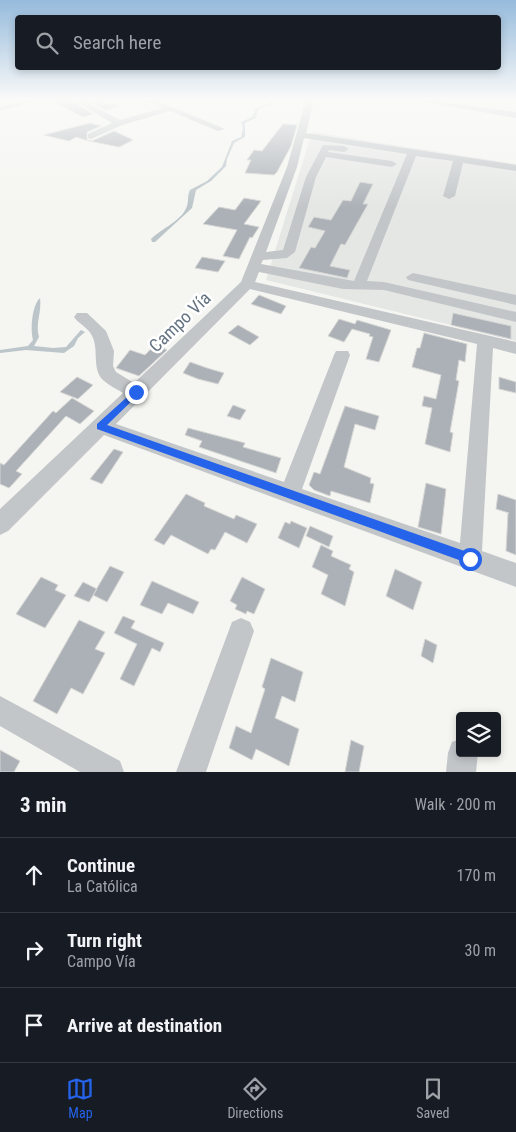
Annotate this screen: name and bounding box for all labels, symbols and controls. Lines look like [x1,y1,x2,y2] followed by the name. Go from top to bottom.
[15,15,501,70] search box
[33,29,61,57] icon: search
[73,31,161,54] text: Search here
[145,287,215,356] street label: Campo Vía
[125,381,148,404] route end
[459,548,482,571] route start
[456,712,501,757] map controls
[456,712,501,757] button: layers
[20,793,67,817] text: 3 min
[415,795,496,814] text: Walk · 200 m
[67,854,135,877] text: Continue
[20,861,48,889] icon: ahead
[457,866,496,885] text: 170 m
[67,877,138,896] text: La Católica
[67,929,142,952] text: Turn right
[20,936,48,964] icon: right
[464,941,496,960] text: 30 m
[67,952,136,971] text: Campo Vía
[20,1011,48,1039] icon: arrive
[67,1014,222,1037] text: Arrive at destination
[66,1075,94,1121] tab: Map
[227,1075,283,1121] tab: Directions
[416,1075,450,1121] tab: Saved

